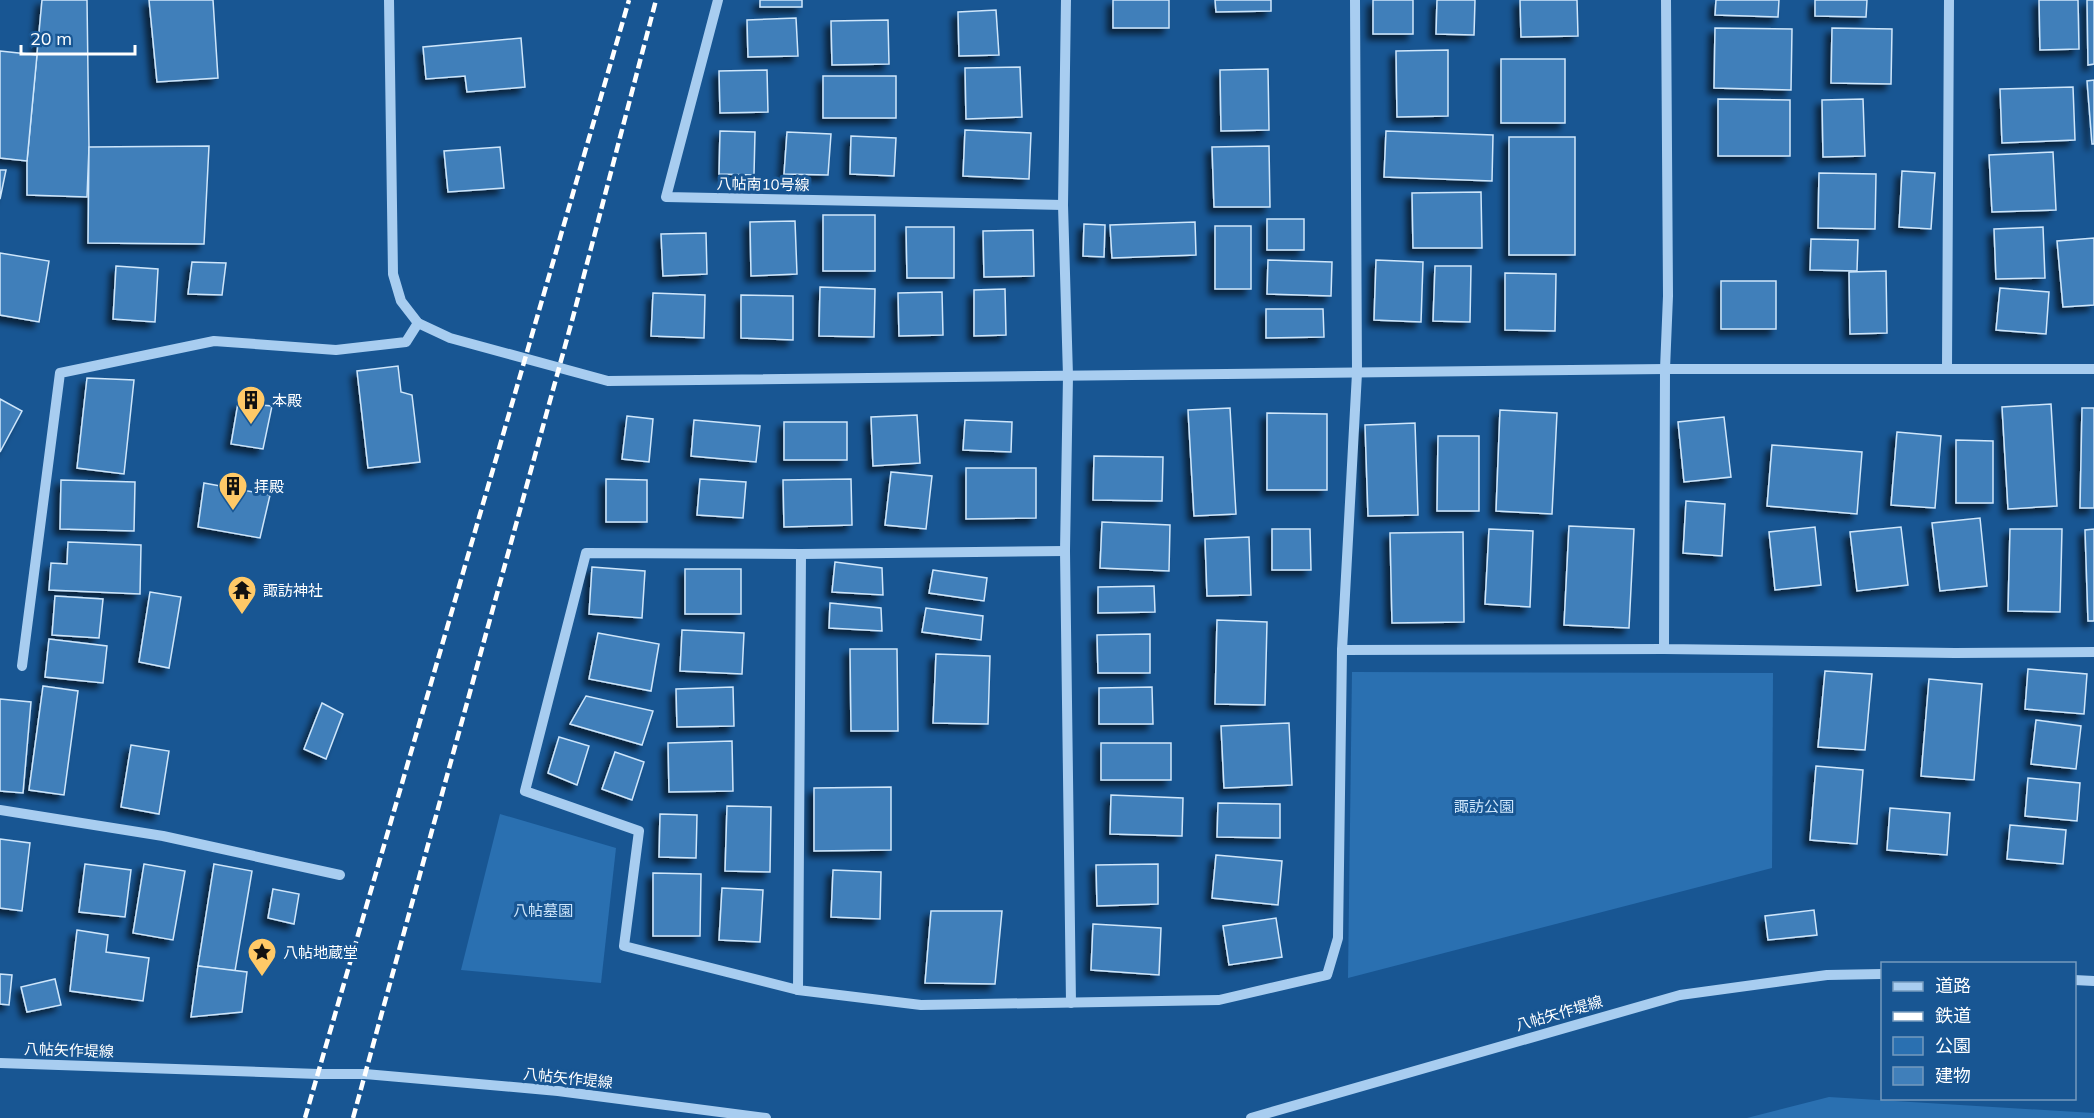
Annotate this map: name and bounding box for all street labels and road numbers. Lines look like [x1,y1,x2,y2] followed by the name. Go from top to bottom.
[716,174,810,194] street label: 八帖南10号線
[1513,991,1605,1035] street label: 八帖矢作堤線
[24,1039,114,1061] street label: 八帖矢作堤線
[522,1064,614,1092] street label: 八帖矢作堤線

